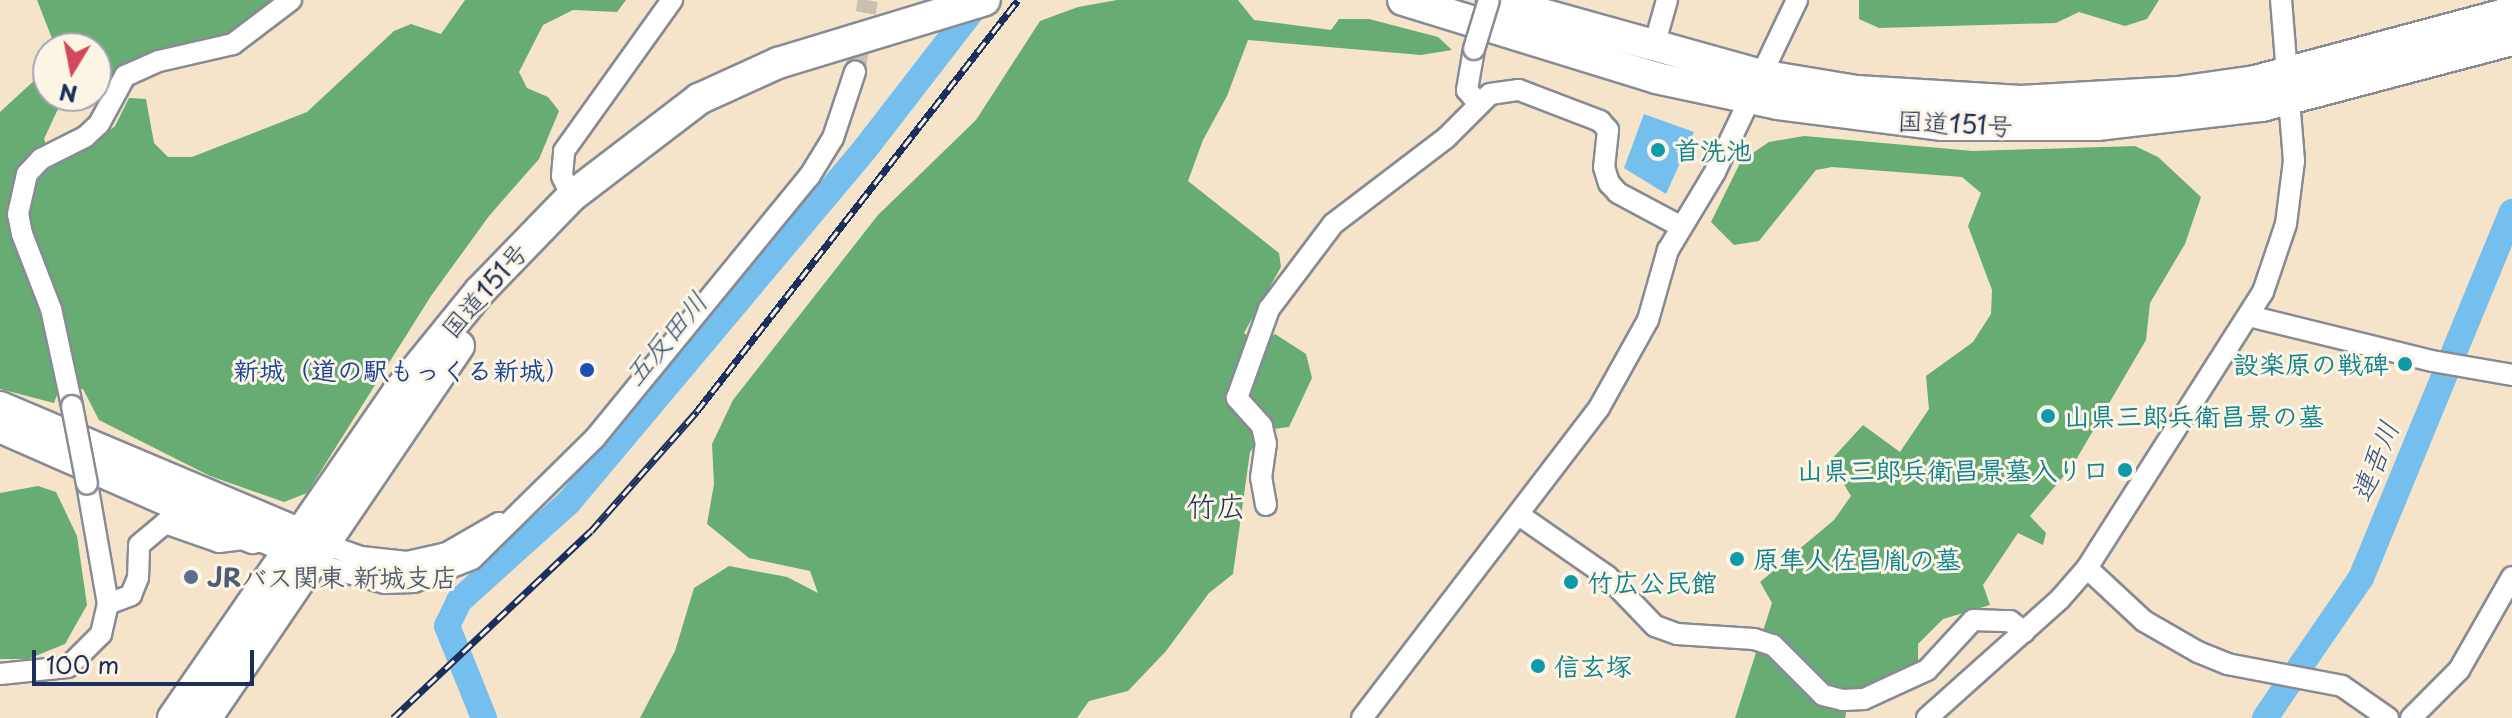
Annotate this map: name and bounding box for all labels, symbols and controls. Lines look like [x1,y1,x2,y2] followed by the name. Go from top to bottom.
[32,32,112,112] north arrow
[57,76,80,112] text: N
[1896,104,2014,142] street label: 国道151号
[1674,134,1752,166] place label: 首洗池
[1649,141,1667,159] marker: 首洗池
[434,236,534,344] street label: 国道151号
[616,284,714,392] water label: 五反田川
[2233,348,2389,380] place label: 設楽原の戦碑
[233,354,571,386] place label: 新城（道の駅もっくる新城）
[2396,355,2414,373] marker: 設楽原の戦碑
[578,361,596,379] marker: 新城（道の駅もっくる新城）
[2064,400,2324,432] place label: 山県三郎兵衛昌景の墓
[2039,407,2057,425] marker: 山県三郎兵衛昌景の墓
[2343,416,2405,506] water label: 連吾川
[1797,454,2109,486] place label: 山県三郎兵衛昌景墓入り口
[2116,461,2134,479] marker: 山県三郎兵衛昌景墓入り口
[1186,487,1246,523] district label: 竹広
[1753,543,1961,575] place label: 原隼人佐昌胤の墓
[1728,550,1746,568] marker: 原隼人佐昌胤の墓
[207,561,457,593] place label: JRバス関東 新城支店
[1587,566,1717,598] place label: 竹広公民館
[182,568,200,586] marker: JRバス関東 新城支店
[1562,573,1580,591] marker: 竹広公民館
[36,634,258,684] scale bar
[46,646,119,682] text: 100 m
[1554,650,1632,682] place label: 信玄塚
[1529,657,1547,675] marker: 信玄塚

